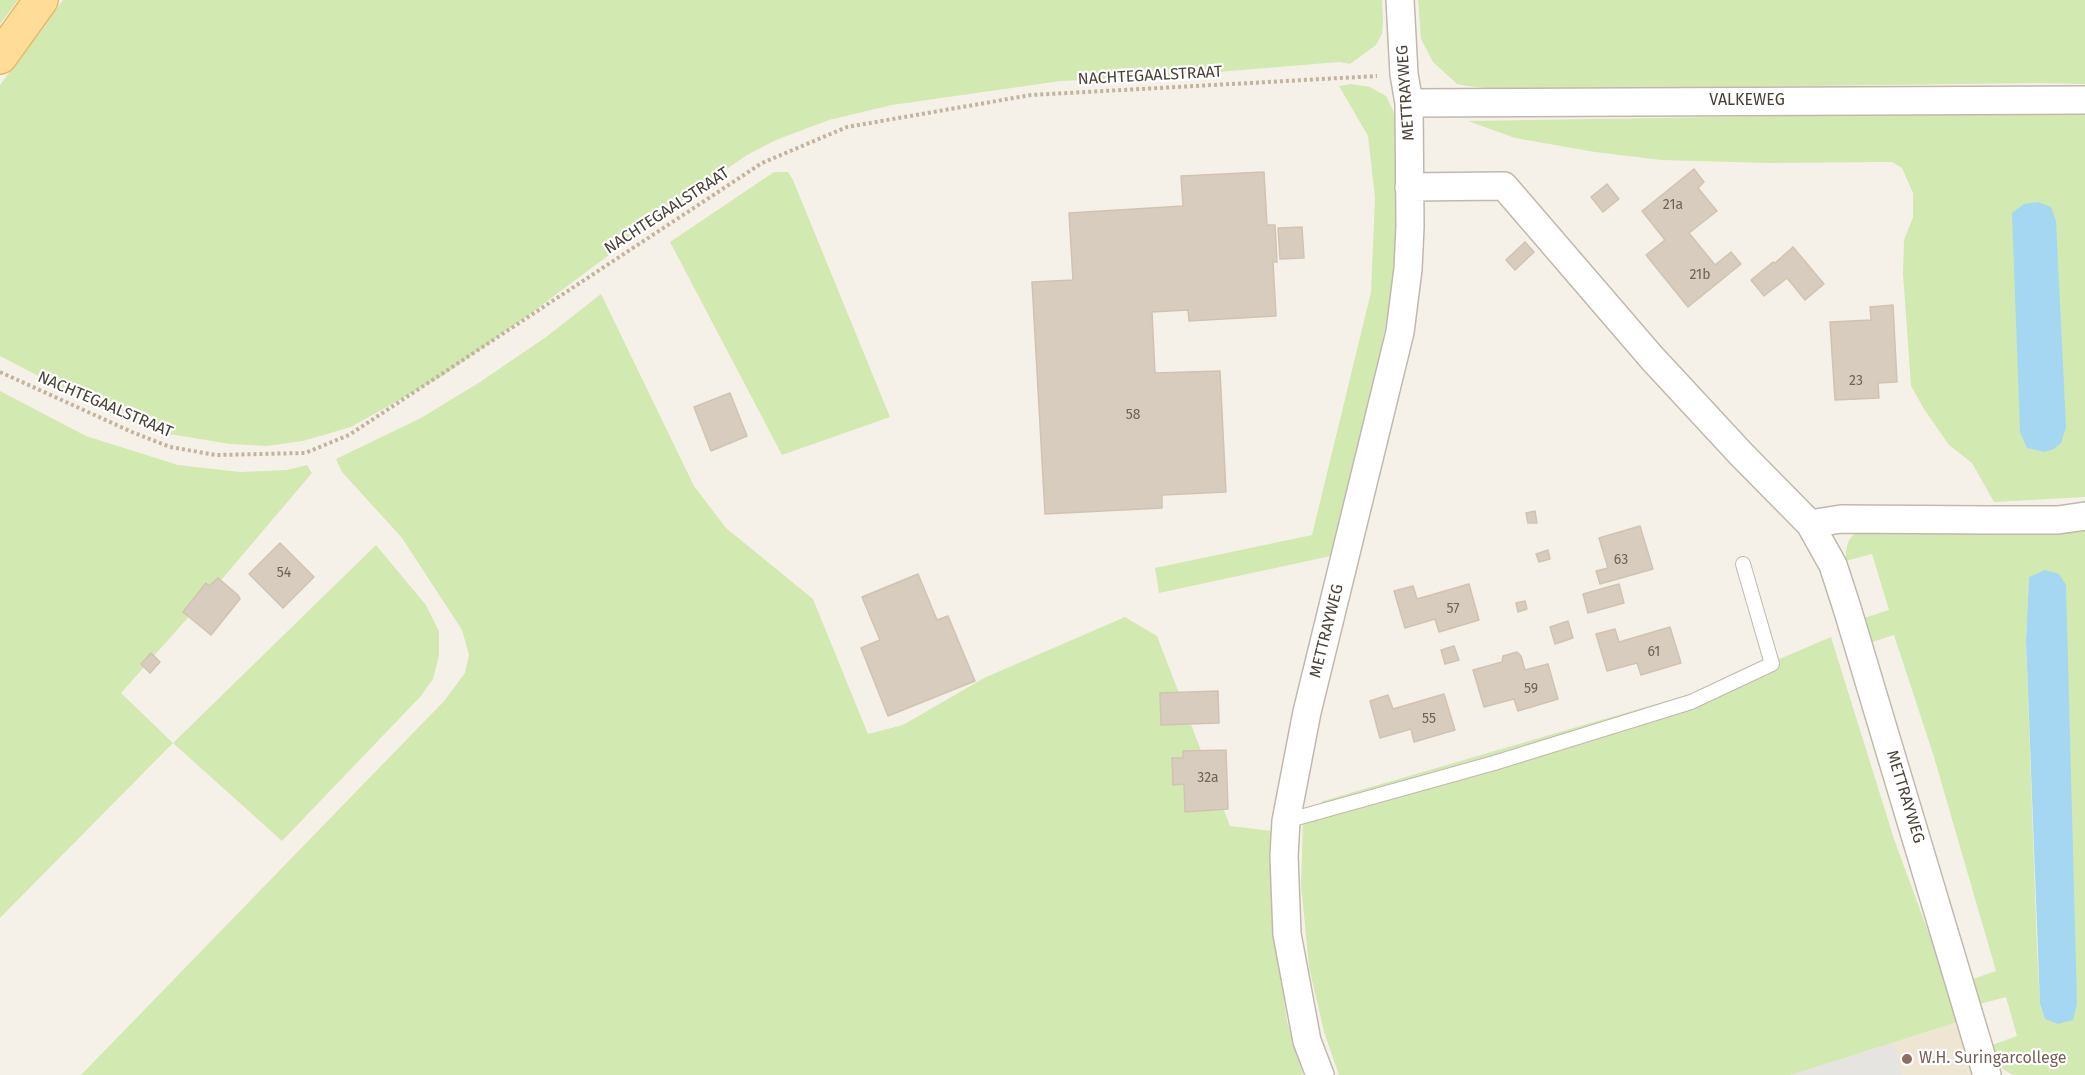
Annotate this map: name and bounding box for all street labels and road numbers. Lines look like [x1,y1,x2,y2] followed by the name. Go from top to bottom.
[1393,44,1419,142] street label: METTRAYWEG
[1077,63,1223,89] street label: NACHTEGAALSTRAAT
[1709,91,1785,111] street label: VALKEWEG
[601,164,733,258] street label: NACHTEGAALSTRAAT
[35,368,175,442] street label: NACHTEGAALSTRAAT
[1306,582,1348,680] street label: METTRAYWEG
[1882,748,1928,846] street label: METTRAYWEG

